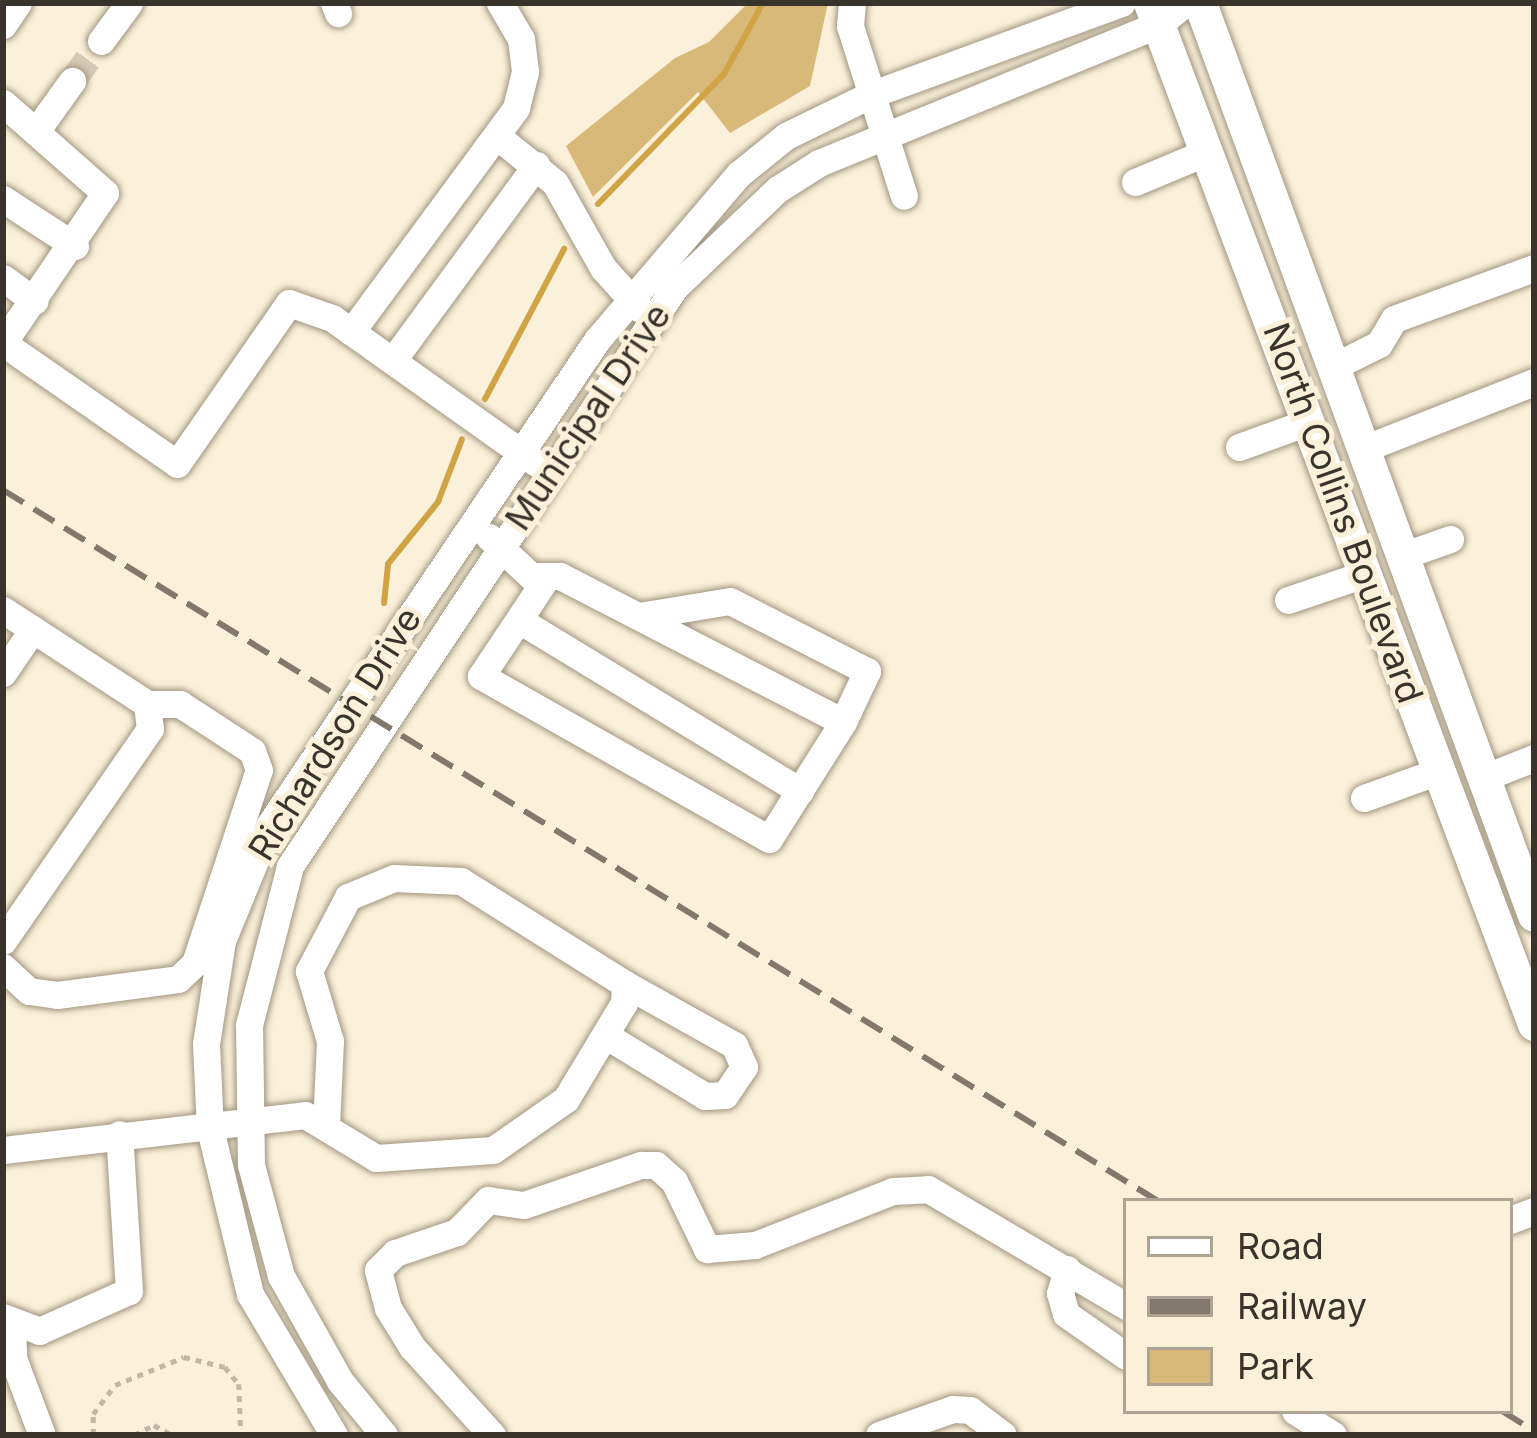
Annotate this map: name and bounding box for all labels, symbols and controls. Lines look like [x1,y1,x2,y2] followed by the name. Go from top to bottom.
[496,296,680,538] street label: Municipal Drive
[1254,317,1432,709] street label: North Collins Boulevard
[240,599,430,869] street label: Richardson Drive
[1123,1198,1513,1414] legend
[1237,1224,1324,1268] text: Road
[1237,1284,1367,1328] text: Railway
[1237,1344,1314,1388] text: Park

